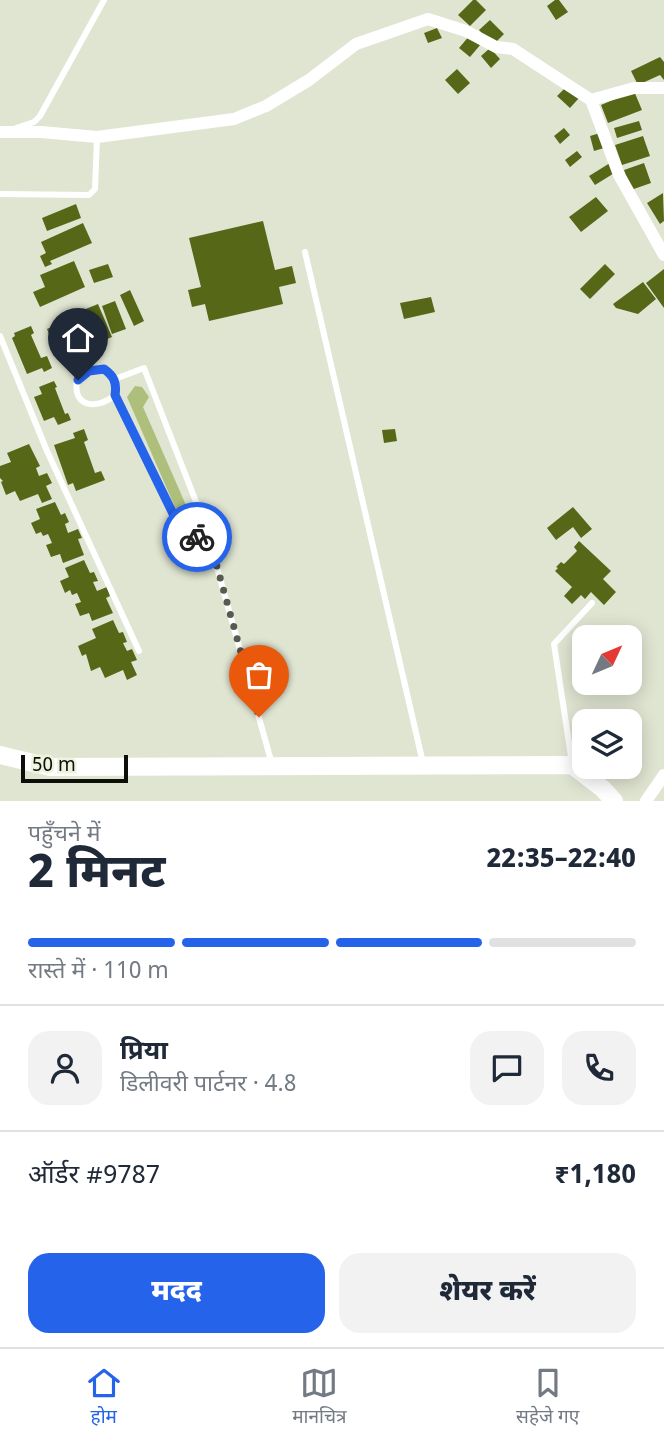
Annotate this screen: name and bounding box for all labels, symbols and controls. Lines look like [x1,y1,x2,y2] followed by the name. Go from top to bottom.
[48,308,108,380] pin
[59,319,97,357] icon: home
[162,502,232,572] courier
[178,518,216,556] icon: bike
[572,625,642,695] north arrow
[572,625,642,779] map controls
[229,645,289,717] pin
[240,656,278,694] icon: bag
[572,709,642,779] button: layers
[21,752,128,784] scale bar
[32,754,76,779] text: 50 m
[28,820,100,850] text: पहुँचने में
[486,844,636,878] text: 22:35–22:40
[28,846,165,906] text: 2 मिनट
[28,957,169,987] text: रास्ते में · 110 m
[28,1031,102,1105] button: person
[470,1031,544,1105] button: chat
[562,1031,636,1105] button: phone
[120,1036,168,1070] text: प्रिया
[120,1070,296,1100] text: डिलीवरी पार्टनर · 4.8
[28,1160,160,1194] text: ऑर्डर #9787
[555,1160,636,1194] text: ₹1,180
[28,1253,325,1333] button: मदद
[339,1253,636,1333] button: शेयर करें
[85,1364,123,1431] tab: होम
[292,1364,347,1431] tab: मानचित्र
[516,1364,579,1431] tab: सहेजे गए

